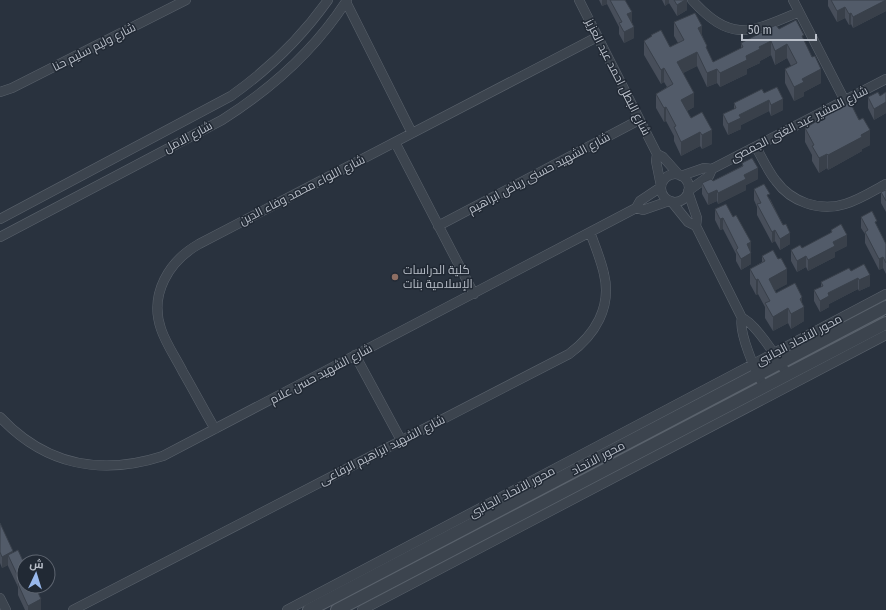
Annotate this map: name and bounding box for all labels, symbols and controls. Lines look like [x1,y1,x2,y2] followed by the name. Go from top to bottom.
[581,15,654,138] street label: شارع البطل احمد عبد العزيز
[742,16,816,42] scale bar
[50,20,139,75] street label: شارع وليم سليم حنا
[748,23,772,37] text: 50 m
[728,83,871,166] street label: شارع المشير عبد الغنى الجمصى
[161,118,215,157] street label: شارع الامل
[466,129,613,217] street label: شارع الشهيد حسنى رياض ابراهيم
[237,152,368,229] street label: شارع اللواء محمد وفاء الدين
[403,263,473,291] place label: كلية الدراسات الإسلامية بنات
[390,272,400,282] marker: كلية الدراسات الإسلامية بنات
[754,311,844,369] street label: محور الاتحاد الجانبى
[267,341,375,408] street label: شارع الشهيد حسن علام
[317,412,448,489] street label: شارع الشهيد ابراهيم الرفاعى
[569,438,627,478] street label: محور الاتحاد
[467,463,557,521] street label: محور الاتحاد الجانبى
[16,554,56,594] north arrow
[29,558,44,571] text: ش

